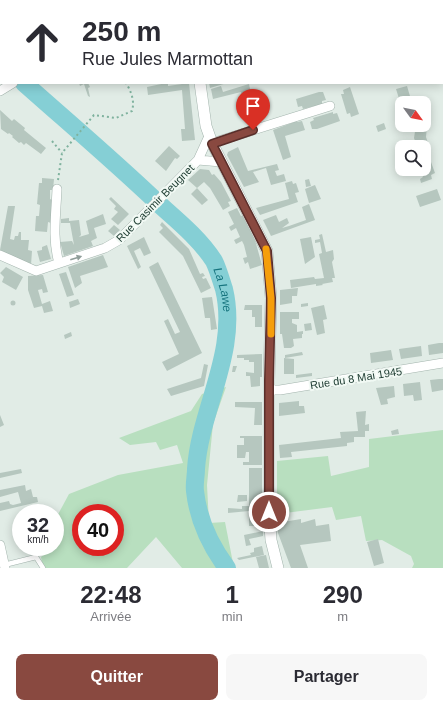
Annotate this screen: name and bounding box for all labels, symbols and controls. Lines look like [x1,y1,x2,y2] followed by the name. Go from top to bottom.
[16,16,68,68] icon: ahead
[82,16,161,47] text: 250 m
[82,49,253,69] text: Rue Jules Marmottan
[236,89,270,130] pin
[242,95,264,117] icon: arrive
[395,96,431,132] north arrow
[395,96,431,176] map controls
[395,140,431,176] button: search
[114,162,196,244] street label: Rue Casimir Beugnet
[70,255,82,261] one-way arrow
[210,266,234,313] water label: La Lawe
[309,365,403,391] street label: Rue du 8 Mai 1945
[248,491,290,533] position arrow
[72,504,124,556] speed limit sign: 40
[27,514,49,536] text: 32
[27,534,49,545] text: km/h
[80,581,142,608] text: 22:48
[225,581,239,608] text: 1
[323,581,363,608] text: 290
[90,609,131,624] text: Arrivée
[222,609,243,624] text: min
[337,609,348,624] text: m
[16,654,218,700] button: Quitter
[226,654,427,700] button: Partager

